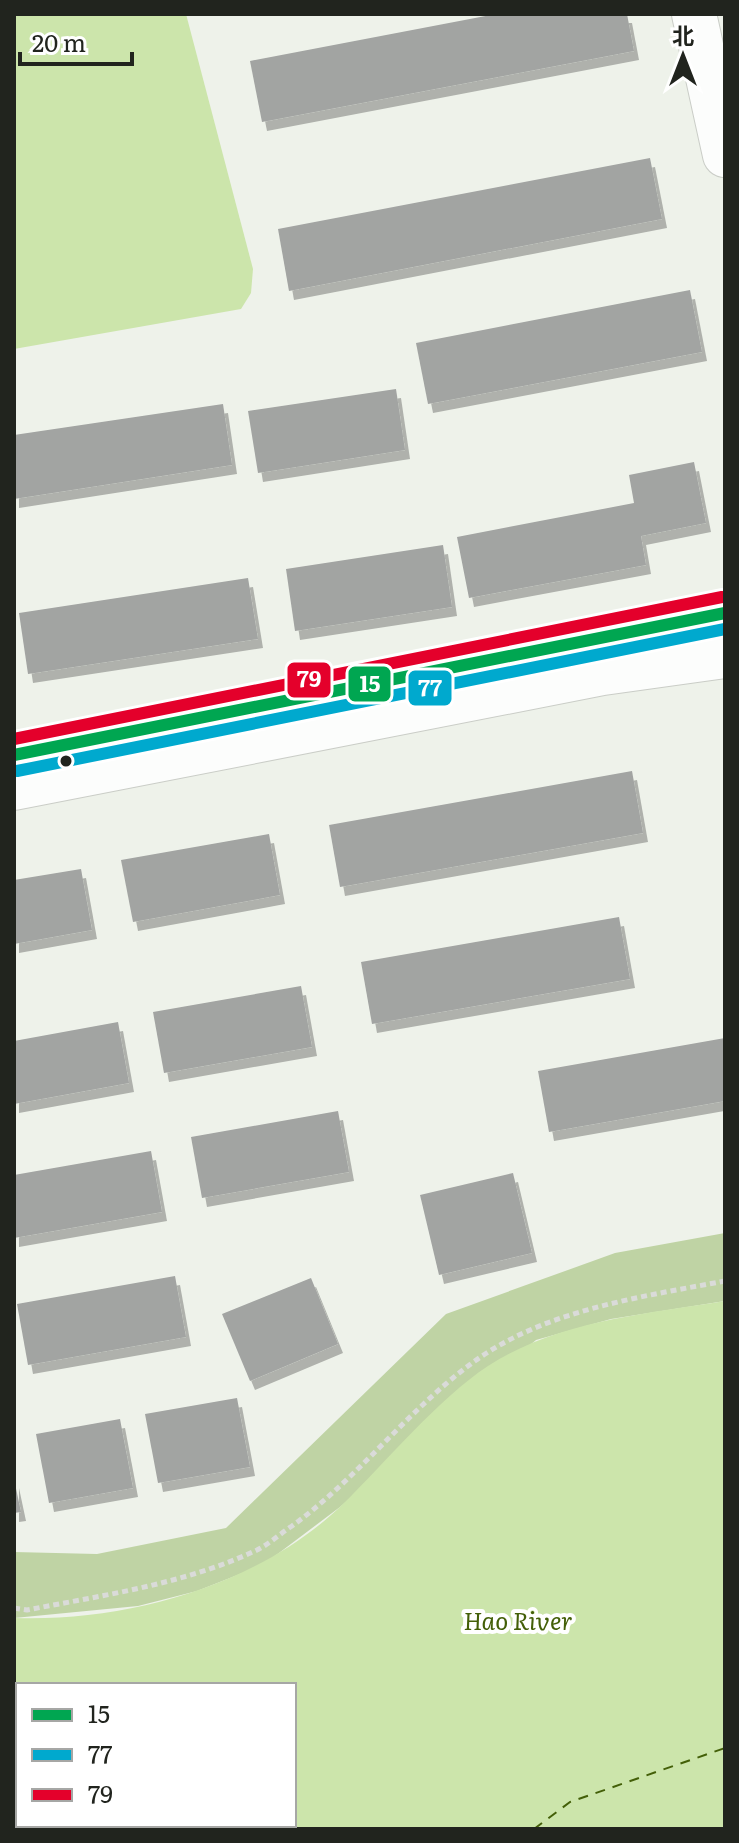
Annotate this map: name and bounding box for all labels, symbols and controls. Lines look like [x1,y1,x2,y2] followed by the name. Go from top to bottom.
[20,16,132,66] scale bar
[643,16,723,96] north arrow
[672,18,694,51] text: 北
[32,24,86,59] text: 20 m
[286,661,332,699] line badge: 79
[297,661,321,694] text: 79
[347,665,392,703] line badge: 15
[359,666,381,699] text: 15
[407,669,453,707] line badge: 77
[418,670,442,703] text: 77
[58,753,74,769] unlabelled marker
[463,1602,573,1637] water label: Hao River
[16,1683,296,1827] legend
[88,1695,110,1730] text: 15
[88,1735,112,1770] text: 77
[88,1775,113,1810] text: 79

